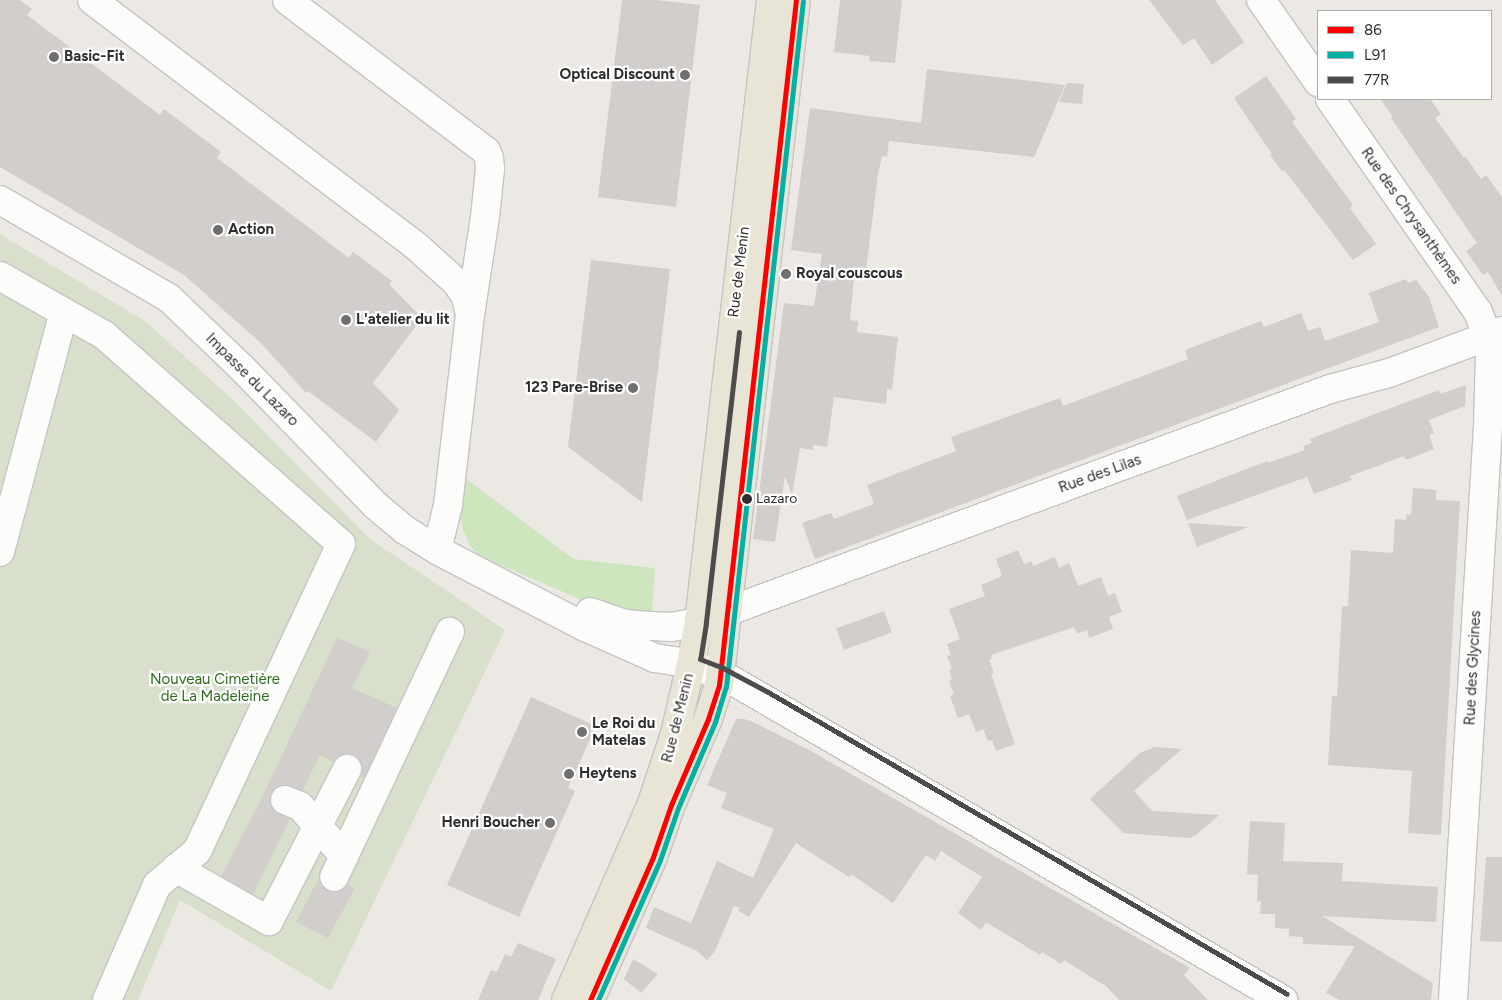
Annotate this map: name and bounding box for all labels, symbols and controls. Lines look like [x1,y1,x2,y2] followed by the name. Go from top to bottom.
[1317,10,1492,100] legend
[1364,21,1382,39] text: 86
[1364,46,1387,64] text: L91
[64,48,125,66] place label: Basic-Fit
[48,51,60,63] marker: Basic-Fit
[559,66,675,84] place label: Optical Discount
[679,69,691,81] marker: Optical Discount
[1364,71,1390,89] text: 77R
[1357,144,1465,288] street label: Rue des Chrysanthèmes
[228,221,274,239] place label: Action
[212,224,224,236] marker: Action
[724,226,754,318] street label: Rue de Menin
[796,265,903,283] place label: Royal couscous
[780,268,792,280] marker: Royal couscous
[356,311,450,329] place label: L'atelier du lit
[340,314,352,326] marker: L'atelier du lit
[202,330,302,430] street label: Impasse du Lazaro
[525,379,623,397] place label: 123 Pare-Brise
[627,382,639,394] marker: 123 Pare-Brise
[1056,451,1144,497] street label: Rue des Lilas
[756,491,797,507] place label: Lazaro
[742,494,752,504] marker: Lazaro
[1461,610,1485,726] street label: Rue des Glycines
[150,670,280,705] park label: Nouveau Cimetière de La Madeleine
[658,671,698,765] street label: Rue de Menin
[592,714,655,749] place label: Le Roi du Matelas
[576,726,588,738] marker: Le Roi du Matelas
[579,765,637,783] place label: Heytens
[563,768,575,780] marker: Heytens
[442,814,540,832] place label: Henri Boucher
[544,817,556,829] marker: Henri Boucher

